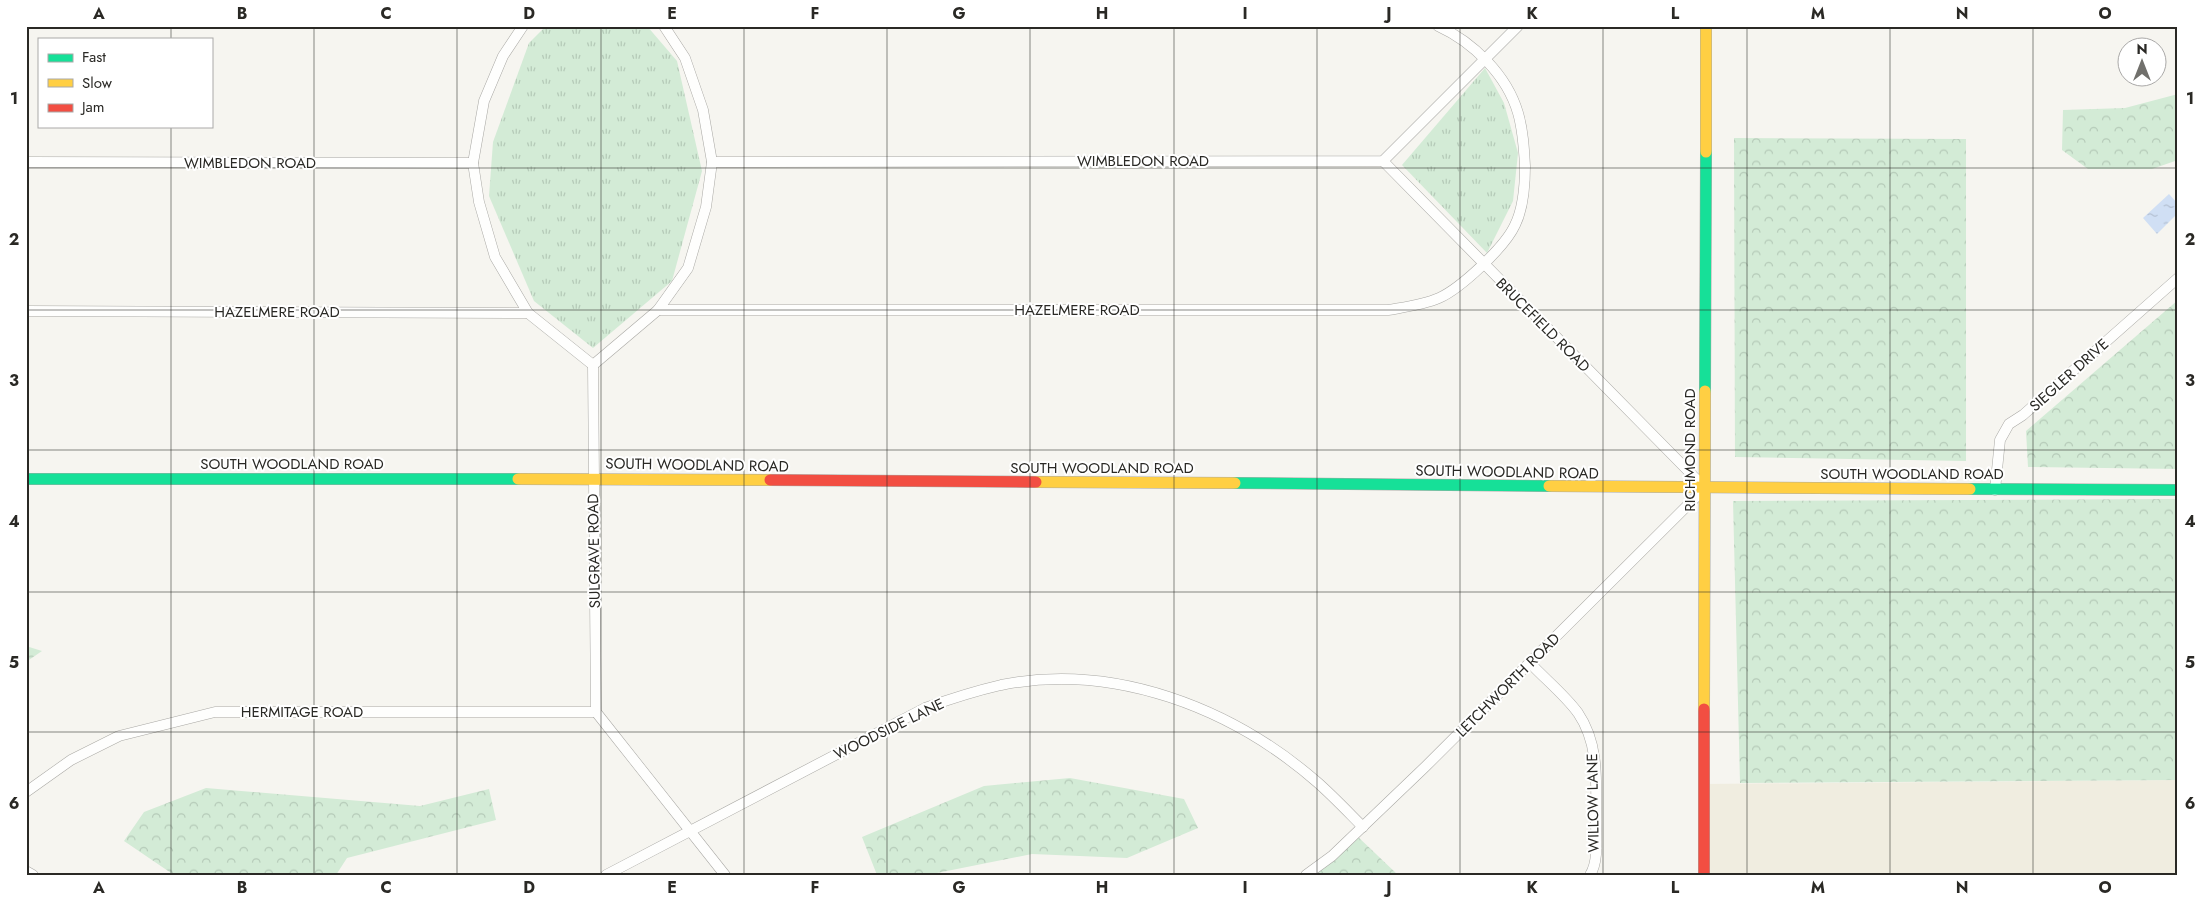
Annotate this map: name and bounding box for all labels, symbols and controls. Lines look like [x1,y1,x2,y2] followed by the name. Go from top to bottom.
[92,2,105,25] text: A
[237,2,247,25] text: B
[380,2,392,25] text: C
[523,2,535,25] text: D
[667,2,677,25] text: E
[811,2,819,25] text: F
[952,2,966,25] text: G
[1096,2,1108,25] text: H
[1242,2,1248,25] text: I
[1383,2,1392,25] text: J
[1526,2,1538,25] text: K
[1671,2,1680,25] text: L
[1811,2,1825,25] text: M
[1956,2,1968,25] text: N
[2098,2,2112,25] text: O
[38,38,212,128] legend
[2116,38,2166,88] north arrow
[2136,39,2148,59] text: N
[82,46,106,68] text: Fast
[82,72,113,94] text: Slow
[10,87,18,110] text: 1
[2186,87,2194,110] text: 1
[80,96,105,118] text: Jam
[1077,150,1209,172] street label: WIMBLEDON ROAD
[184,152,316,174] street label: WIMBLEDON ROAD
[9,228,19,251] text: 2
[2185,228,2195,251] text: 2
[1491,273,1595,377] street label: BRUCEFIELD ROAD
[1014,299,1140,321] street label: HAZELMERE ROAD
[214,301,340,323] street label: HAZELMERE ROAD
[2024,333,2114,417] street label: SIEGLER DRIVE
[9,369,19,392] text: 3
[2185,369,2195,392] text: 3
[1679,388,1701,512] street label: RICHMOND ROAD
[605,452,789,478] street label: SOUTH WOODLAND ROAD
[200,453,384,475] street label: SOUTH WOODLAND ROAD
[1010,457,1194,479] street label: SOUTH WOODLAND ROAD
[1415,459,1599,485] street label: SOUTH WOODLAND ROAD
[1820,463,2004,485] street label: SOUTH WOODLAND ROAD
[582,493,606,609] street label: SULGRAVE ROAD
[8,510,20,533] text: 4
[2184,510,2196,533] text: 4
[1451,628,1565,742] street label: LETCHWORTH ROAD
[9,651,19,674] text: 5
[2185,651,2195,674] text: 5
[830,693,948,765] street label: WOODSIDE LANE
[241,701,363,723] street label: HERMITAGE ROAD
[1581,753,1605,853] street label: WILLOW LANE
[9,792,19,815] text: 6
[2185,792,2195,815] text: 6
[92,876,105,899] text: A
[237,876,247,899] text: B
[380,876,392,899] text: C
[523,876,535,899] text: D
[667,876,677,899] text: E
[811,876,819,899] text: F
[952,876,966,899] text: G
[1096,876,1108,899] text: H
[1242,876,1248,899] text: I
[1383,876,1392,899] text: J
[1526,876,1538,899] text: K
[1671,876,1680,899] text: L
[1811,876,1825,899] text: M
[1956,876,1968,899] text: N
[2098,876,2112,899] text: O

